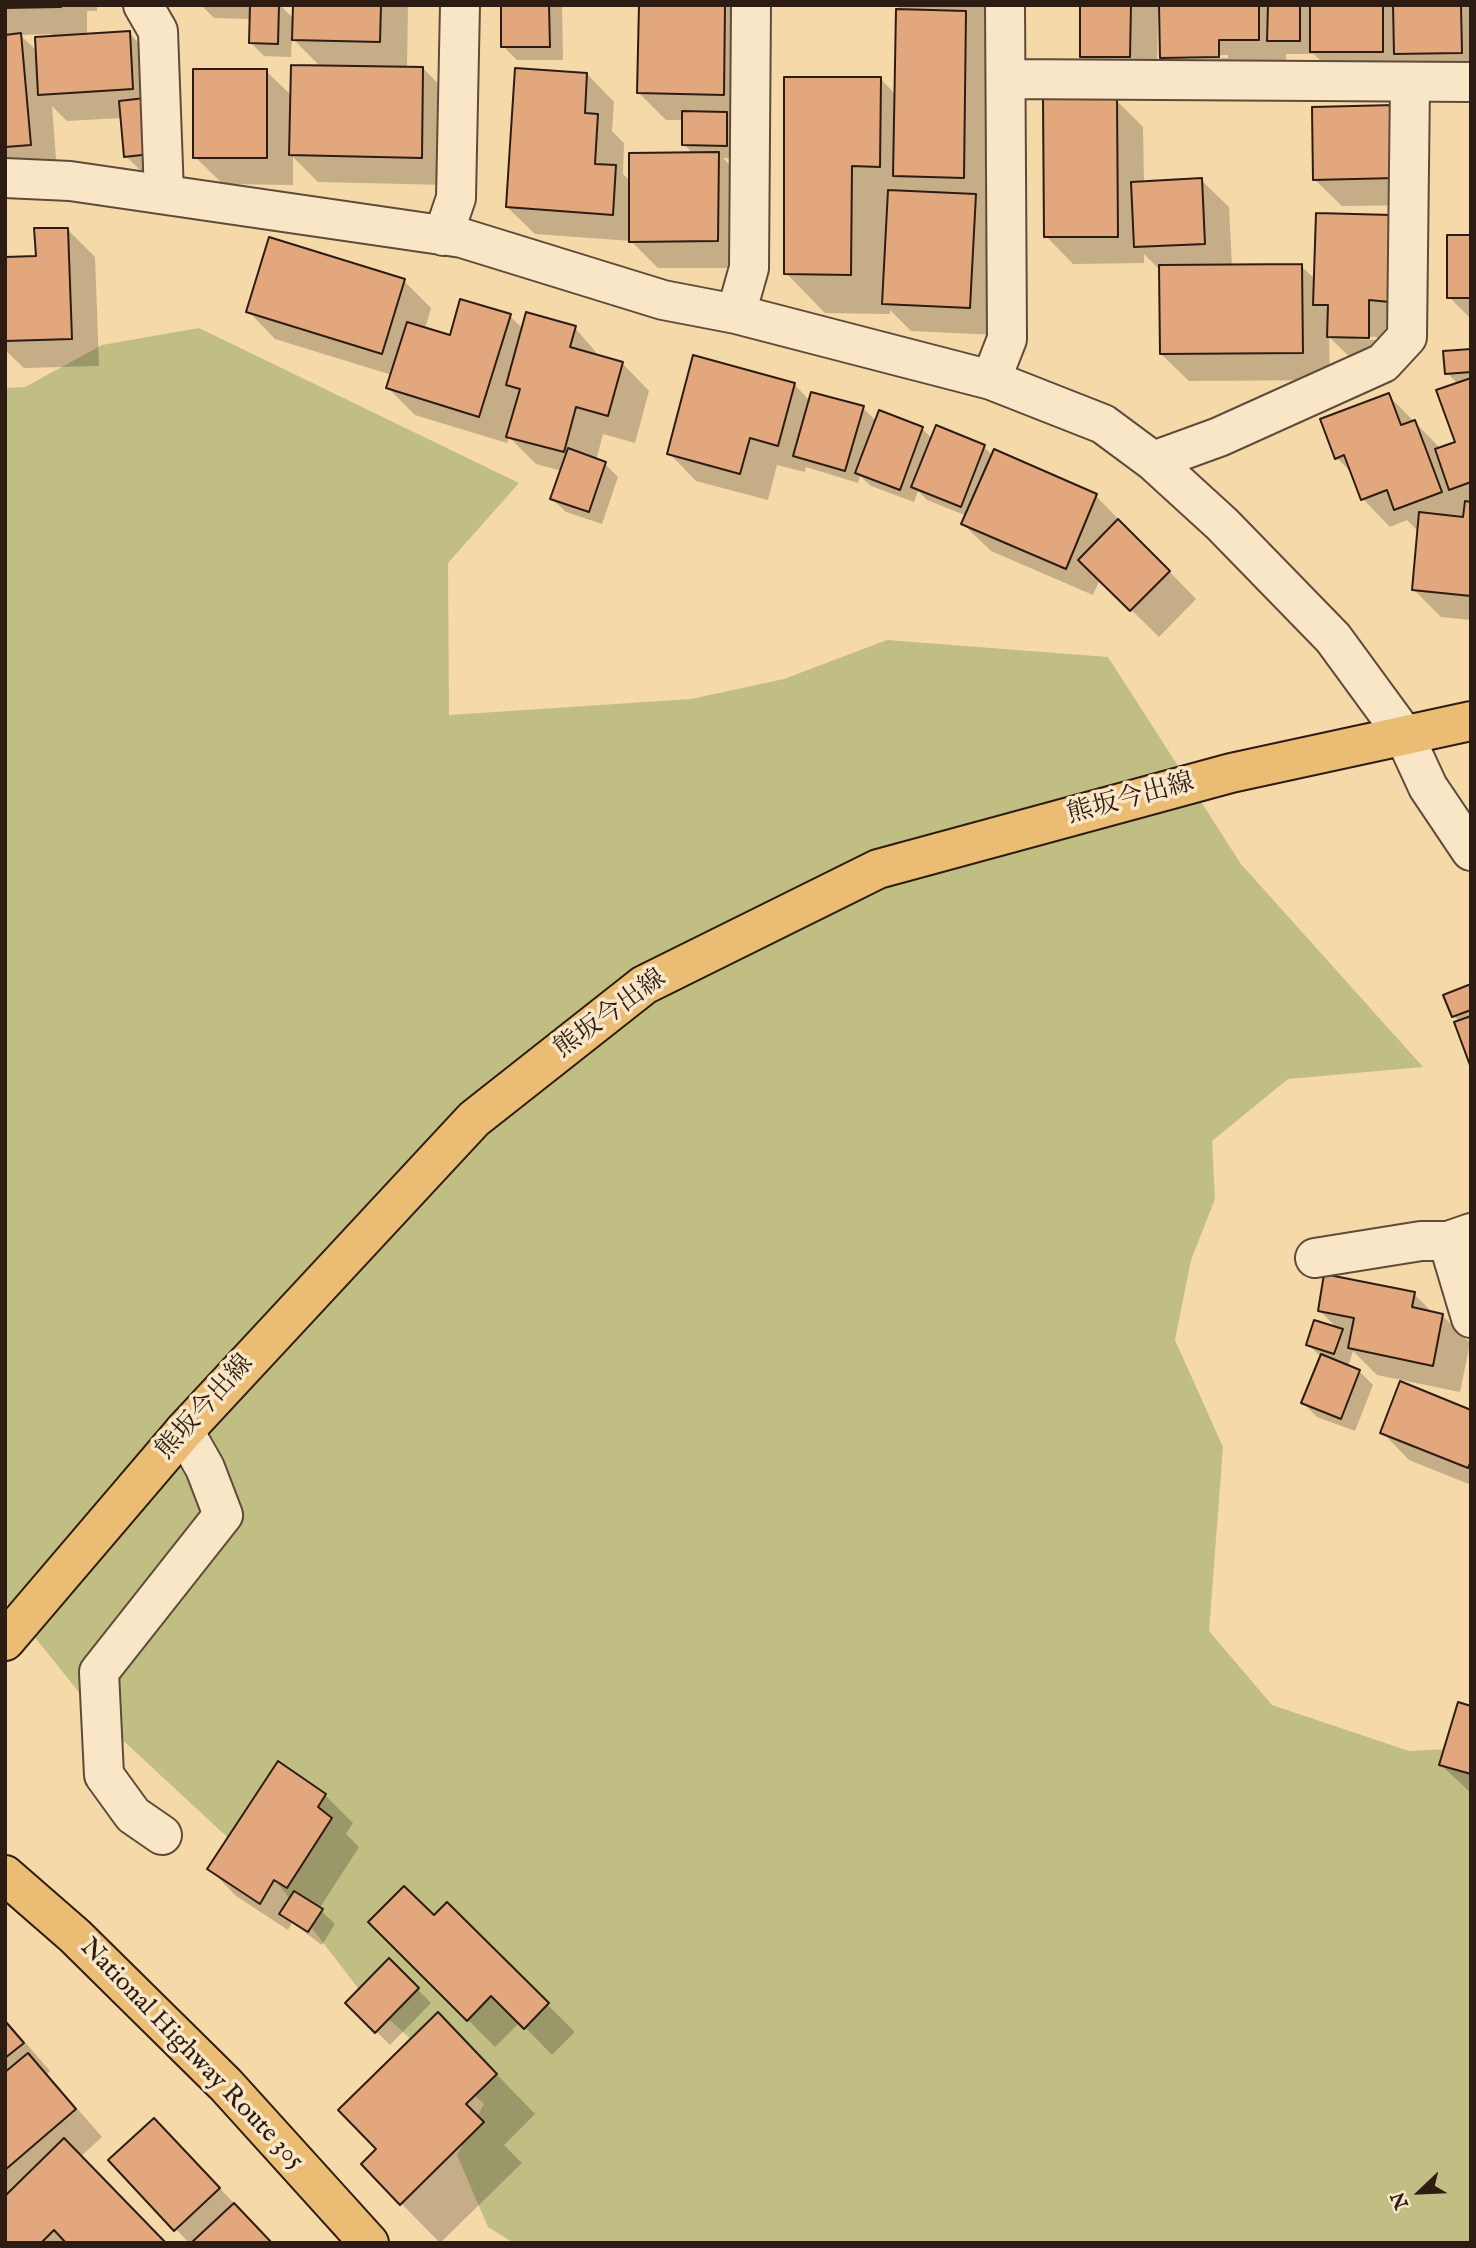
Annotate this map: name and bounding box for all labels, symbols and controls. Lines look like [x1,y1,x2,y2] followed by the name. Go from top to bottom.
[1064,768,1198,832] street label: 熊坂今出線
[549,964,673,1066] street label: 熊坂今出線
[151,1349,261,1467] street label: 熊坂今出線
[72,1933,310,2177] street label: National Highway Route 305
[1385,2157,1455,2227] north arrow
[1386,2188,1415,2212] text: N

